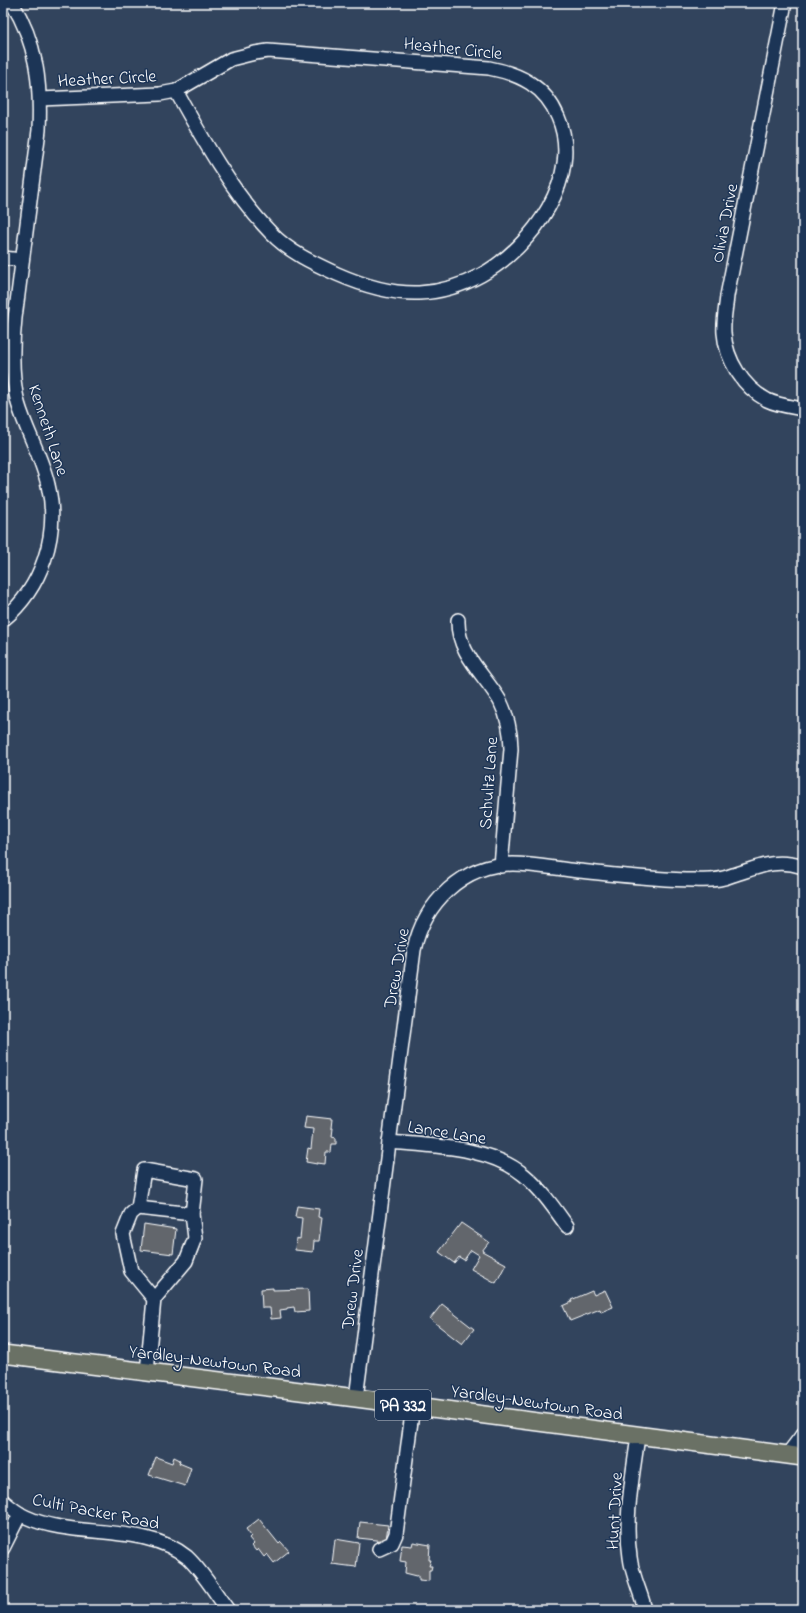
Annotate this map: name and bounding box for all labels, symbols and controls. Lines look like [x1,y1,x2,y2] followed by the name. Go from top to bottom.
[402,32,504,68] street label: Heather Circle
[57,64,158,96] street label: Heather Circle
[706,181,747,265] street label: Olivia Drive
[20,381,74,481] street label: Kenneth Lane
[474,735,506,830] street label: Schultz Lane
[378,925,418,1011] street label: Drew Drive
[406,1115,489,1153] street label: Lance Lane
[336,1247,372,1332] street label: Drew Drive
[127,1340,302,1386] street label: Yardley-Newtown Road
[449,1379,624,1429] street label: Yardley-Newtown Road
[375,1390,431,1420] road number: PA 332
[601,1471,631,1551] street label: Hunt Drive
[30,1488,161,1538] street label: Culti Packer Road

